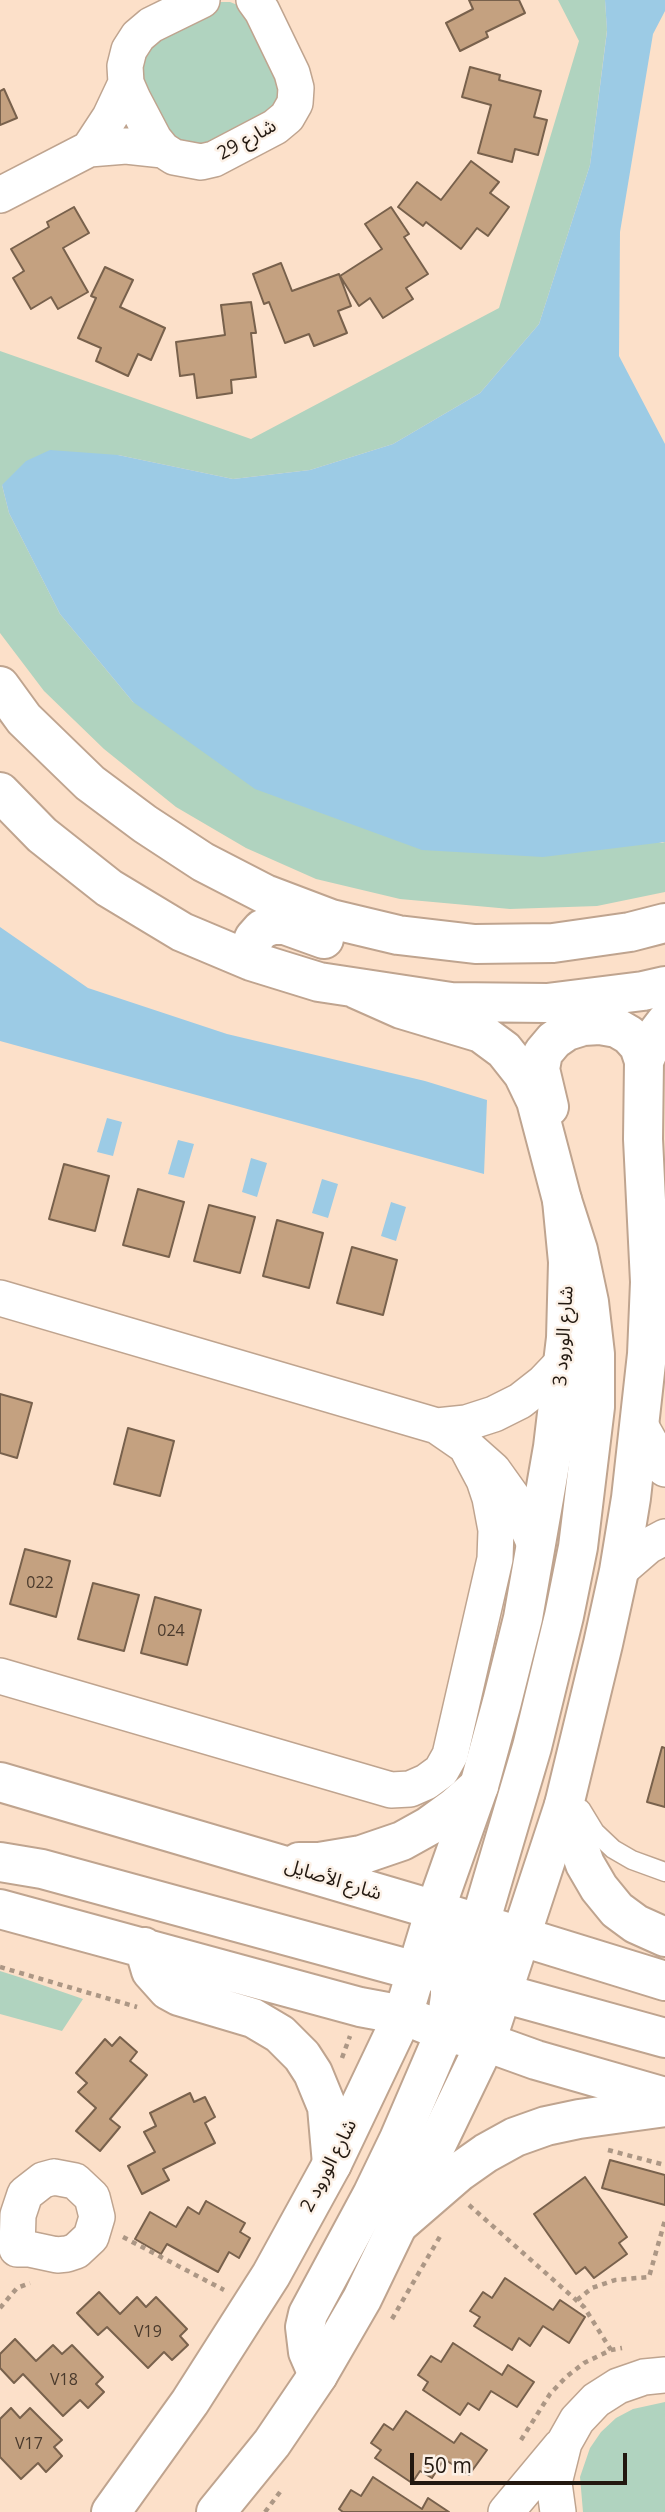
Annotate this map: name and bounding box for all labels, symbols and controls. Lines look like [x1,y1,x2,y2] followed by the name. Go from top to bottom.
[214,115,280,165] street label: شارع 29
[549,1285,579,1387] street label: شارع الورود 3
[26,1573,54,1593] house number: 022
[157,1621,185,1641] house number: 024
[282,1855,384,1905] street label: شارع الأصايل
[296,2116,362,2216] street label: شارع الورود 2
[134,2322,162,2342] house number: V19
[50,2370,78,2390] house number: V18
[15,2434,43,2454] house number: V17
[413,2438,630,2482] scale bar
[423,2451,472,2479] text: 50 m

